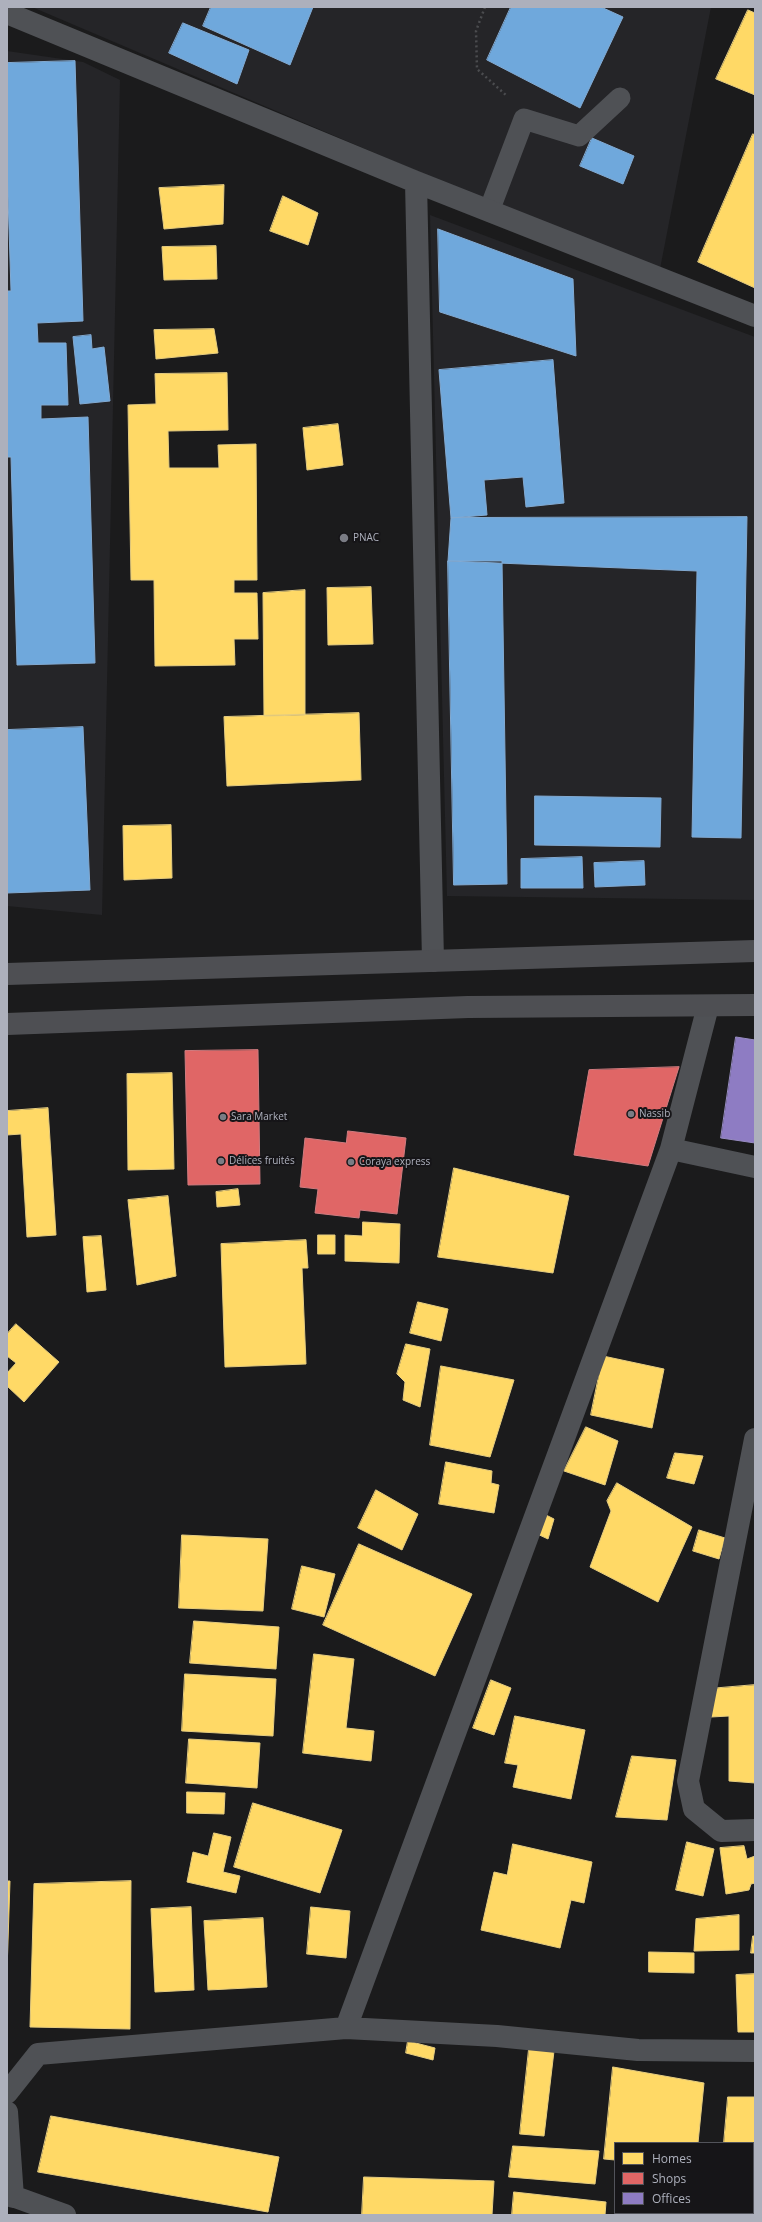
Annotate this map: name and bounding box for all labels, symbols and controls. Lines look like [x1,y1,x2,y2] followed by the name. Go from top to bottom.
[338,532,350,544] marker: PNAC
[353,532,379,544] place label: PNAC
[639,1108,670,1120] place label: Nassib
[626,1109,636,1119] marker: Nassib
[231,1111,287,1123] place label: Sara Market
[218,1112,228,1122] marker: Sara Market
[229,1155,295,1167] place label: Délices fruités
[216,1156,226,1166] marker: Délices fruités
[359,1156,430,1168] place label: Coraya express
[346,1157,356,1167] marker: Coraya express
[614,2142,754,2214] legend
[652,2150,692,2167] text: Homes
[652,2170,686,2187] text: Shops
[652,2190,691,2207] text: Offices

